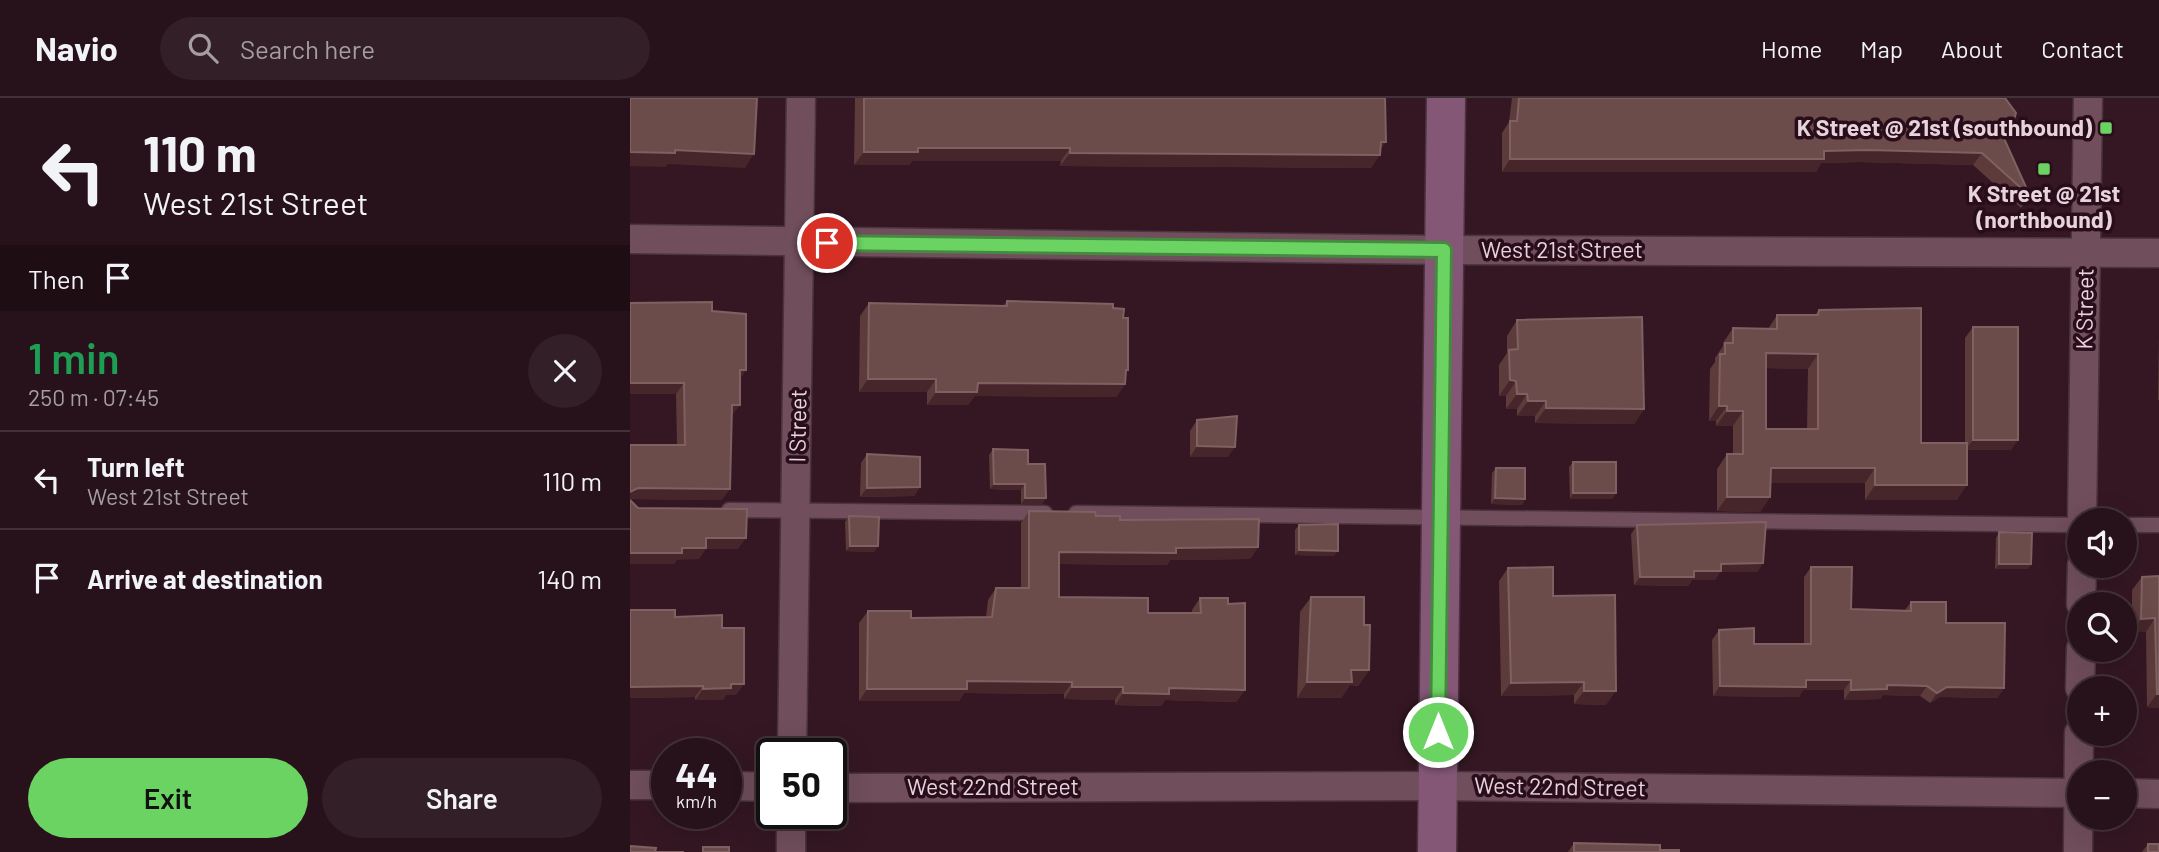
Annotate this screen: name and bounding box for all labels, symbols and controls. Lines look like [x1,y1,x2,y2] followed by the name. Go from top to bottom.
[160,17,650,80] search box
[35,28,118,68] text: Navio
[184,29,222,67] icon: search
[240,33,375,64] text: Search here
[1761,34,1822,63] text: Home
[1860,34,1903,63] text: Map
[1941,34,2003,63] text: About
[2041,34,2124,63] text: Contact
[1797,113,2092,141] place label: K Street @ 21st (southbound)
[2098,120,2114,136] marker: K Street @ 21st (southbound)
[143,123,257,182] text: 110 m
[28,126,119,217] icon: left
[2036,161,2052,177] marker: K Street @ 21st (northbound)
[1968,179,2120,233] place label: K Street @ 21st (northbound)
[143,183,368,221] text: West 21st Street
[797,213,857,273] pin
[808,224,846,262] icon: arrive
[1481,235,1643,263] street label: West 21st Street
[99,259,137,297] icon: arrive
[28,263,85,294] text: Then
[2069,268,2099,350] street label: K Street
[28,332,120,382] text: 1 min
[528,334,602,408] button: close
[28,383,159,411] text: 250 m · 07:45
[782,389,812,463] street label: I Street
[87,451,185,482] text: Turn left
[28,461,66,499] icon: left
[542,465,602,496] text: 110 m
[87,482,249,510] text: West 21st Street
[2067,508,2137,830] map controls
[2067,508,2137,578] button: sound
[28,559,66,597] icon: arrive
[87,563,323,594] text: Arrive at destination
[537,563,602,594] text: 140 m
[2067,592,2137,662] button: search
[2067,676,2137,746] button: +
[1401,695,1475,769] position arrow
[756,738,847,829] speed limit sign: 50
[675,753,718,795] text: 44
[28,758,308,838] button: Exit
[322,758,602,838] button: Share
[2067,760,2137,830] button: −
[1474,771,1646,801] street label: West 22nd Street
[907,772,1079,800] street label: West 22nd Street
[676,790,717,812] text: km/h

